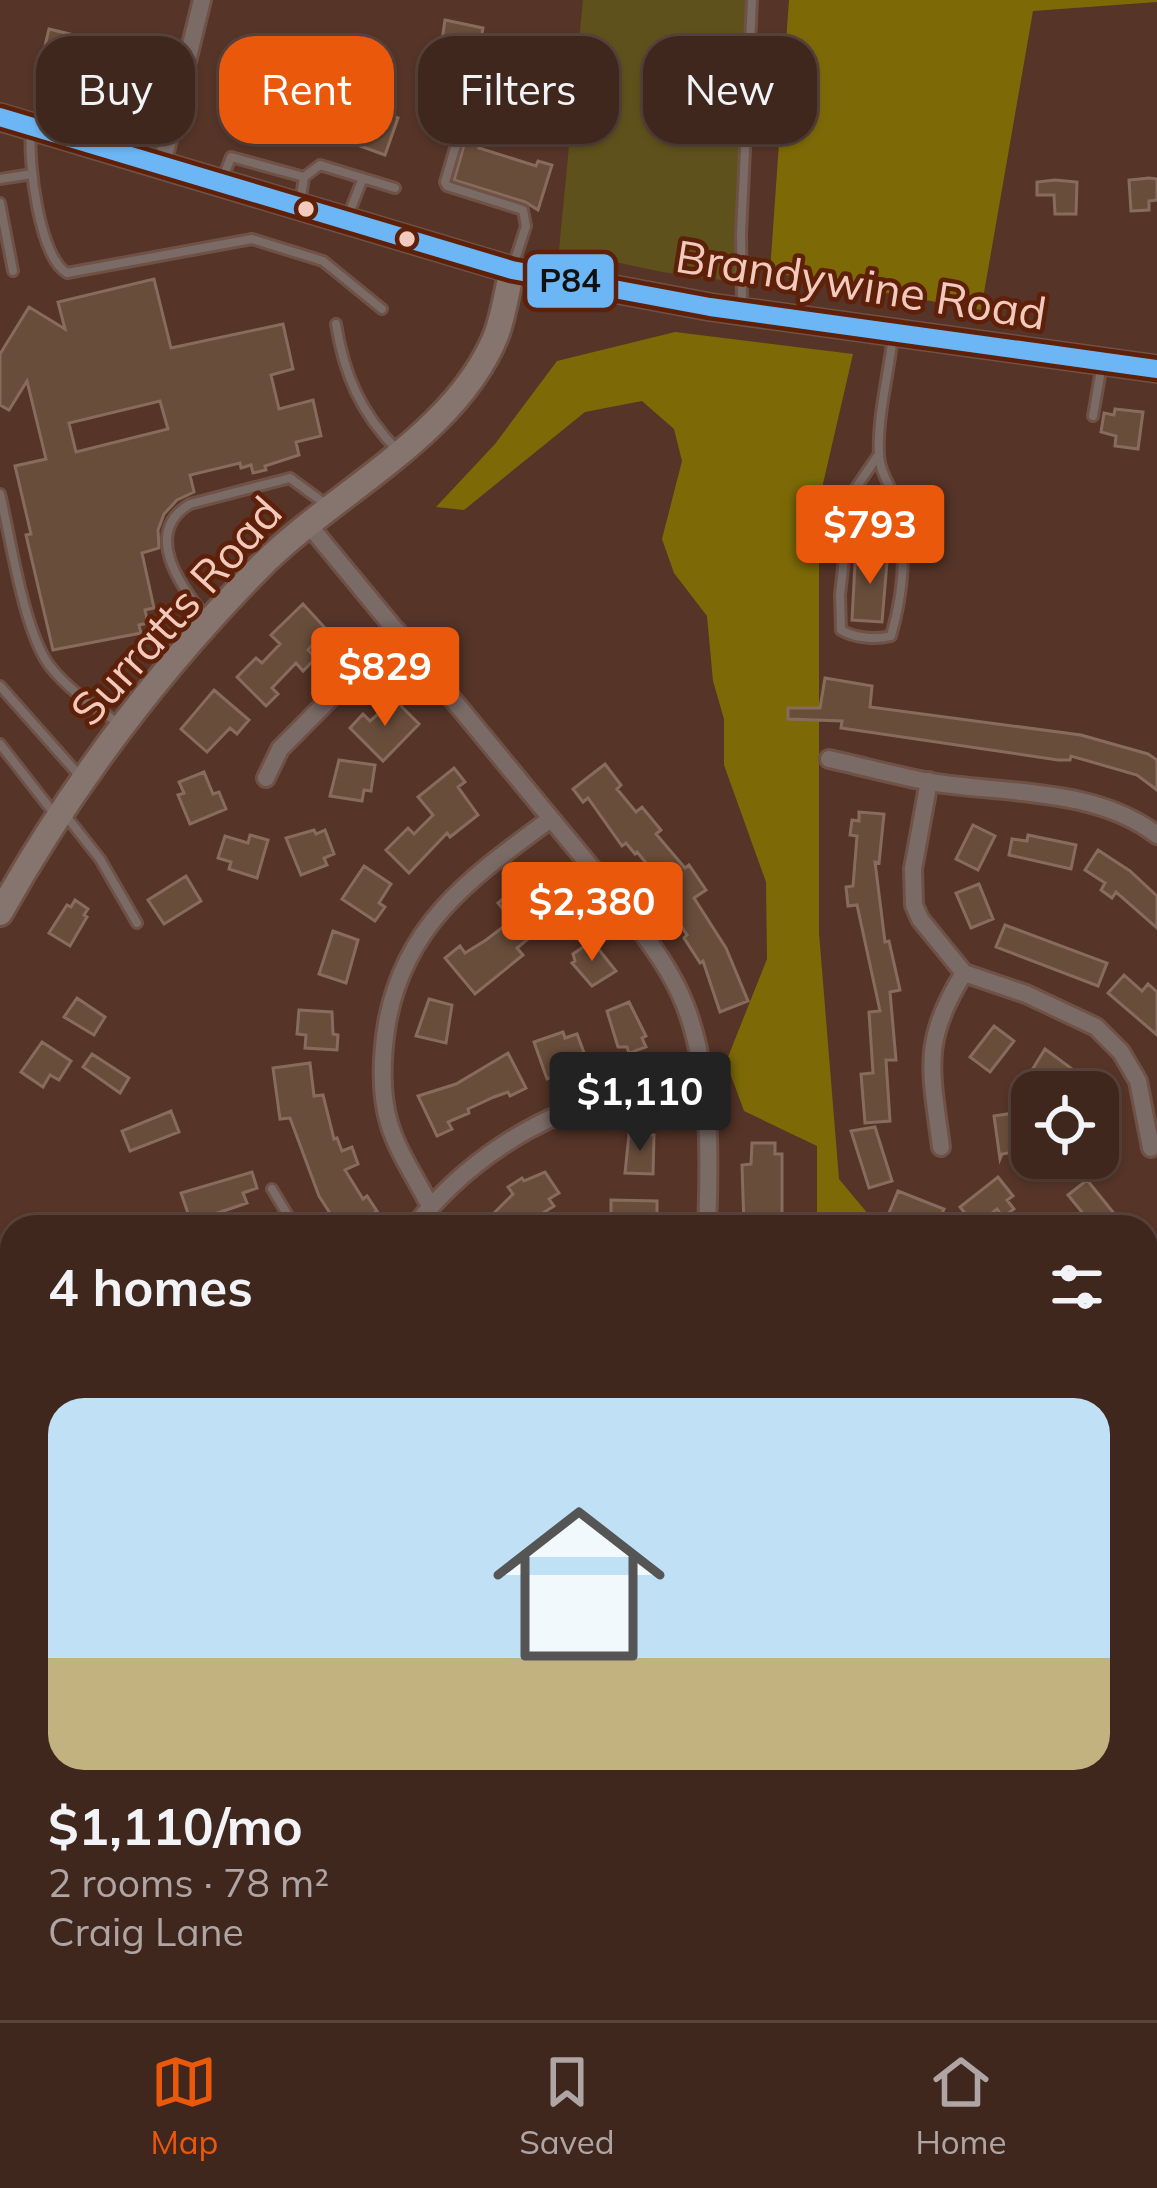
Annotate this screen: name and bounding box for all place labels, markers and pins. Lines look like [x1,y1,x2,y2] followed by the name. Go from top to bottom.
[295,198,317,220] unlabelled marker
[396,228,418,250] unlabelled marker
[799,485,941,587] pin: $793
[314,627,456,729] pin: $829
[494,862,690,964] pin: $2,380
[542,1052,738,1154] pin: $1,110

